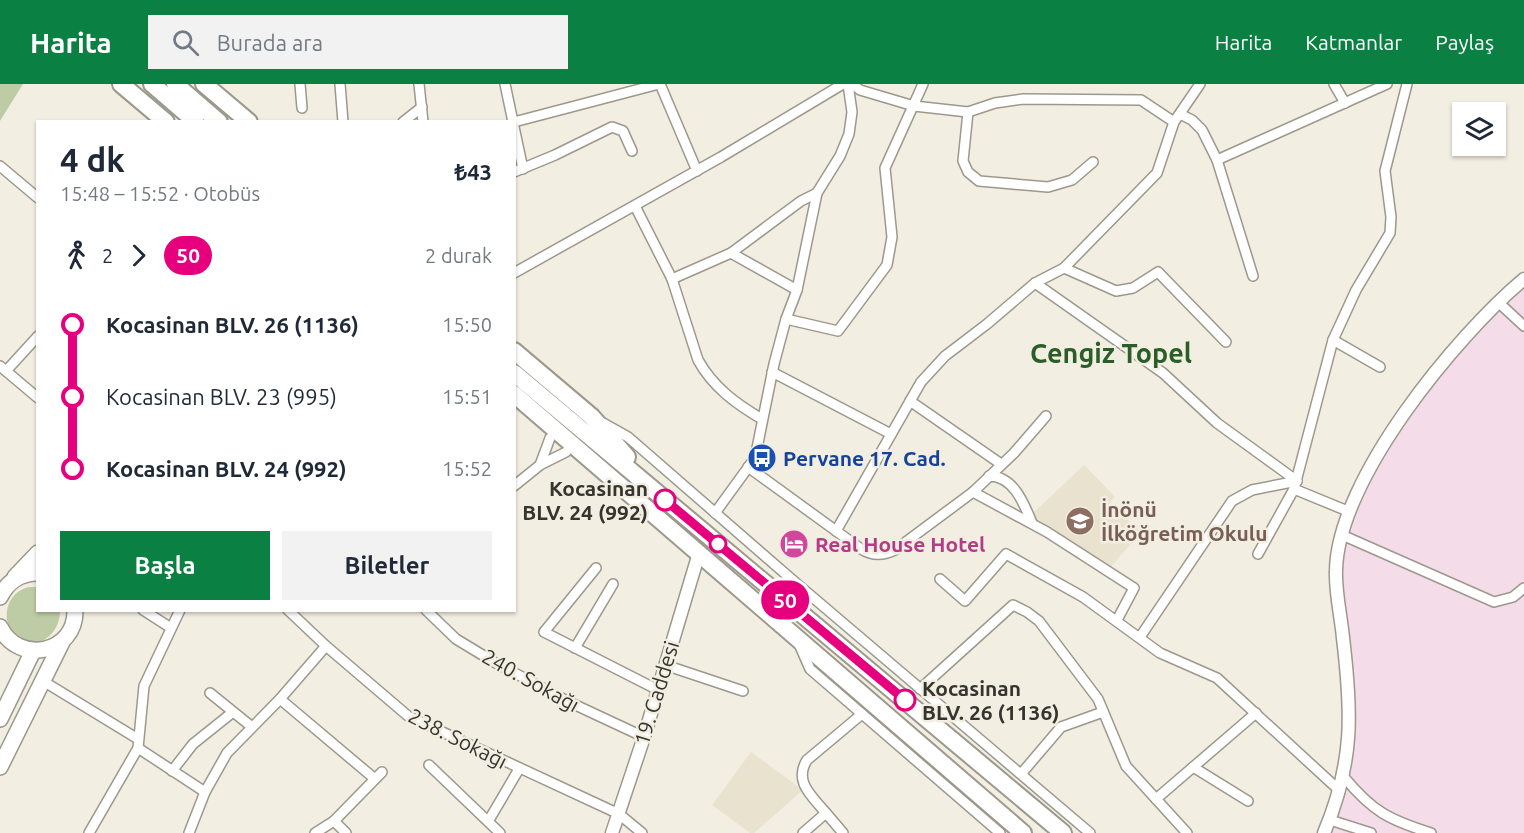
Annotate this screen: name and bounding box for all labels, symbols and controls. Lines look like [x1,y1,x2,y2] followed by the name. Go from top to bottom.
[148,15,568,69] search box
[169,26,202,59] icon: search
[30,27,112,58] text: Harita
[217,30,323,55] text: Burada ara
[1215,30,1272,54] text: Harita
[1305,30,1402,54] text: Katmanlar
[1435,30,1494,54] text: Paylaş
[1452,102,1506,156] map controls
[1452,102,1506,156] button: layers
[60,141,125,178] text: 4 dk
[455,159,492,184] text: ₺43
[60,182,260,205] text: 15:48 – 15:52 · Otobüs
[60,239,93,272] icon: walk
[122,239,155,272] icon: forward
[176,243,200,267] text: 50
[102,244,113,267] text: 2
[425,244,492,267] text: 2 durak
[106,312,359,337] text: Kocasinan BLV. 26 (1136)
[442,313,492,336] text: 15:50
[1030,338,1192,368] district label: Cengiz Topel
[106,384,337,409] text: Kocasinan BLV. 23 (995)
[442,385,492,408] text: 15:51
[746,442,778,474] bus stop icon: Pervane 17. Cad.
[783,446,946,470] place label: Pervane 17. Cad.
[106,456,347,481] text: Kocasinan BLV. 24 (992)
[442,457,492,480] text: 15:52
[522,476,648,524] place label: Kocasinan BLV. 24 (992)
[654,489,676,511] marker: Kocasinan BLV. 24 (992)
[1101,497,1267,545] place label: İnönü İlköğretim Okulu
[1064,505,1096,537] school or university icon: İnönü İlköğretim Okulu
[778,528,810,560] hotel icon: Real House Hotel
[60,531,270,600] button: Başla
[282,531,492,600] button: Biletler
[815,532,985,556] place label: Real House Hotel
[709,535,727,553] unlabelled marker
[758,580,812,620] line badge: 50
[773,588,797,612] text: 50
[629,638,683,748] street label: 19. Caddesi
[478,643,584,717] street label: 240. Sokağı
[922,676,1060,724] place label: Kocasinan BLV. 26 (1136)
[894,689,916,711] marker: Kocasinan BLV. 26 (1136)
[405,703,511,773] street label: 238. Sokağı

